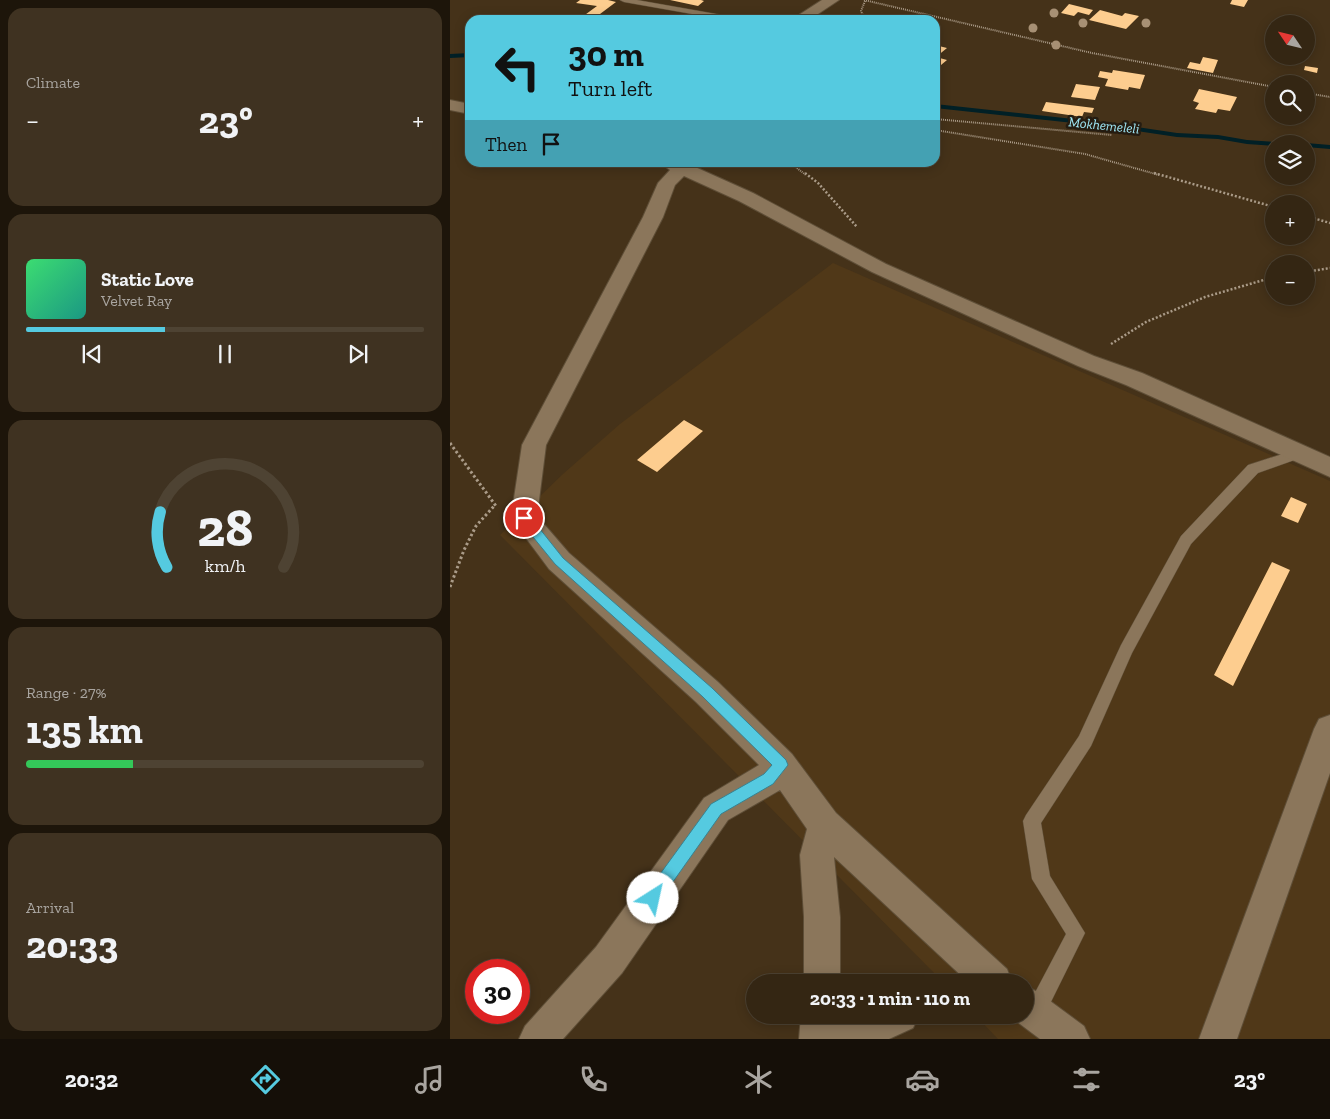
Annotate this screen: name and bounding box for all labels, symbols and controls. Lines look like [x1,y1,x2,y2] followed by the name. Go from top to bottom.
[1265,15,1315,65] north arrow
[1265,15,1315,305] map controls
[568,33,644,75] text: 30 m
[485,35,550,100] icon: left
[26,73,80,92] text: Climate
[568,75,652,102] text: Turn left
[1265,75,1315,125] button: search
[198,97,253,143] text: 23°
[26,104,39,137] text: −
[412,104,424,137] text: +
[1068,113,1140,138] water label: Mokhemeleli
[537,130,565,158] icon: arrive
[485,133,527,156] text: Then
[1265,135,1315,185] button: layers
[1265,195,1315,245] button: +
[1265,255,1315,305] button: −
[101,268,194,291] text: Static Love
[101,291,172,310] text: Velvet Ray
[78,340,106,368] icon: previous
[211,340,239,368] icon: pause
[344,340,372,368] icon: next
[197,497,253,559] text: 28
[503,497,545,539] pin
[510,504,538,532] icon: arrive
[205,555,245,577] text: km/h
[26,683,107,702] text: Range · 27%
[26,707,143,753] text: 135 km
[626,871,678,923] position arrow
[26,898,74,917] text: Arrival
[26,922,118,968] text: 20:33
[465,959,530,1024] speed limit sign: 30
[810,987,970,1010] text: 20:33 · 1 min · 110 m
[248,1062,283,1097] icon: directions
[412,1062,447,1097] icon: music
[576,1062,611,1097] icon: phone
[741,1062,776,1097] icon: climate
[905,1062,940,1097] icon: car
[1069,1062,1104,1097] icon: filters
[65,1066,118,1093] text: 20:32
[1234,1066,1265,1093] text: 23°

